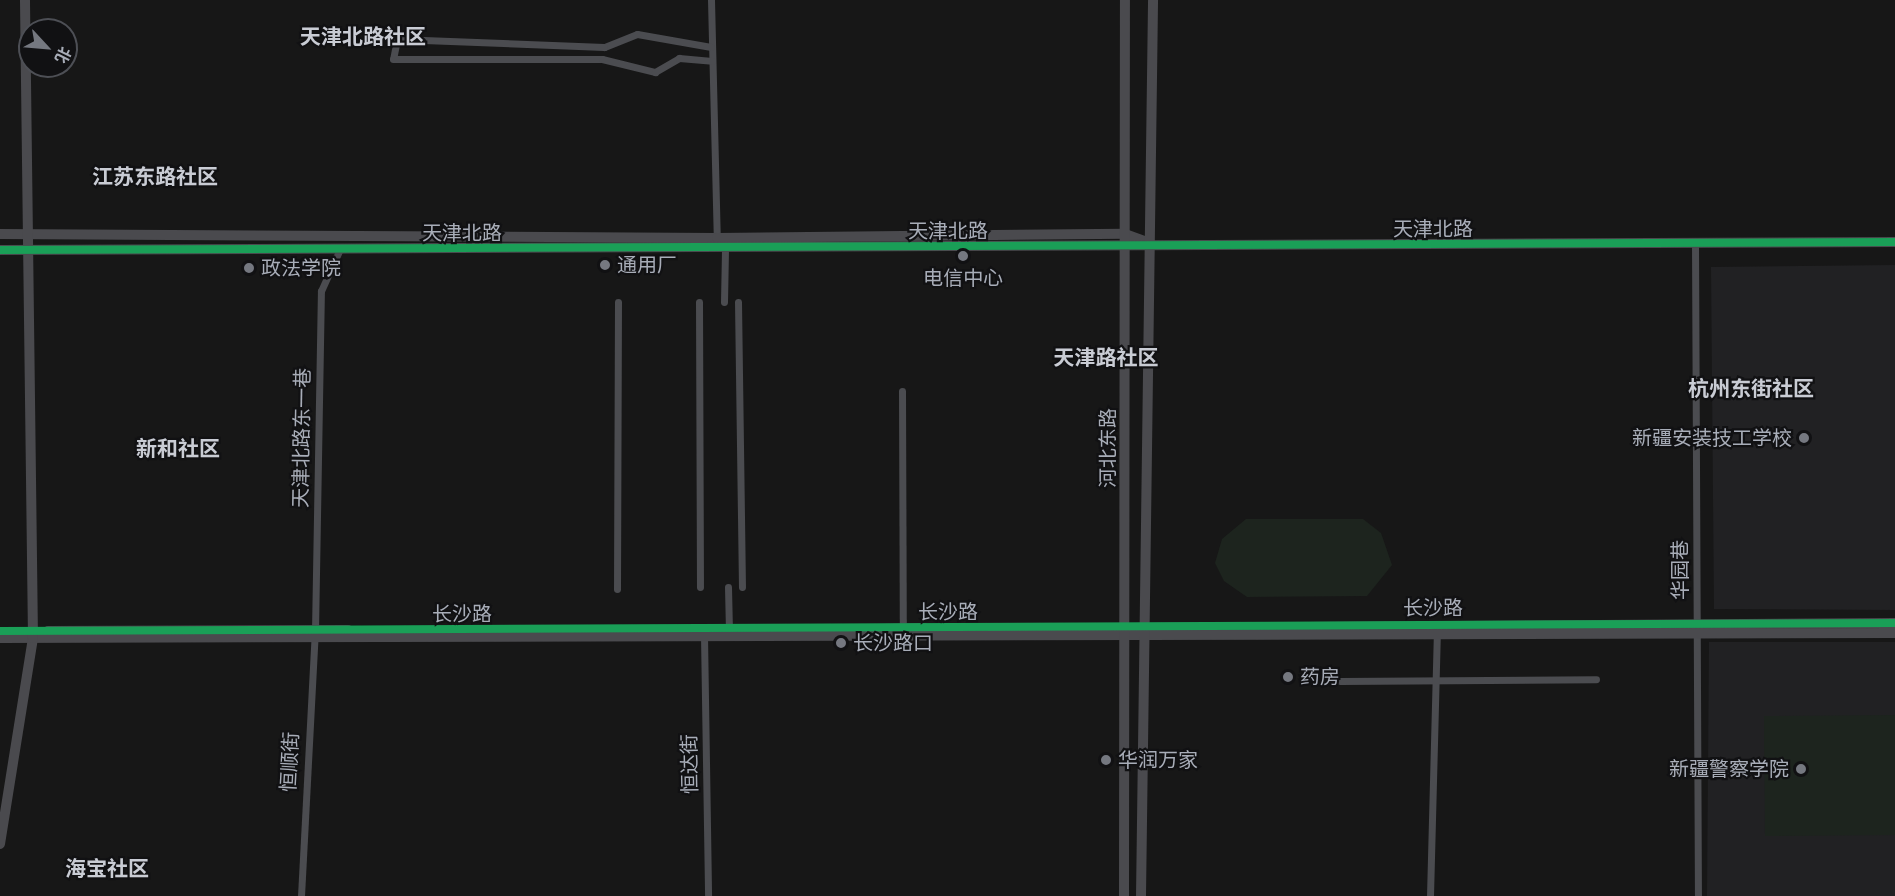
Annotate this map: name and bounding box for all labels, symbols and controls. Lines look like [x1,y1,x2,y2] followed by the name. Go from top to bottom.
[18,18,78,78] north arrow
[300,24,426,50] district label: 天津北路社区
[51,44,75,67] text: 北
[92,164,218,190] district label: 江苏东路社区
[1393,217,1473,241] street label: 天津北路
[908,219,988,243] street label: 天津北路
[422,221,502,245] street label: 天津北路
[956,249,970,263] marker: 电信中心
[617,253,677,277] place label: 通用厂
[261,256,341,280] place label: 政法学院
[598,258,612,272] marker: 通用厂
[242,261,256,275] marker: 政法学院
[923,266,1003,290] place label: 电信中心
[1054,345,1158,371] district label: 天津路社区
[289,368,315,508] street label: 天津北路东一巷
[1688,376,1814,402] district label: 杭州东街社区
[1096,408,1120,488] street label: 河北东路
[1632,426,1792,450] place label: 新疆安装技工学校
[1797,431,1811,445] marker: 新疆安装技工学校
[136,436,220,462] district label: 新和社区
[1668,540,1692,600] street label: 华园巷
[1403,596,1463,620] street label: 长沙路
[918,600,978,624] street label: 长沙路
[432,602,492,626] street label: 长沙路
[853,631,933,655] place label: 长沙路口
[834,636,848,650] marker: 长沙路口
[1300,665,1340,689] place label: 药房
[1281,670,1295,684] marker: 药房
[276,731,304,793] street label: 恒顺街
[677,734,703,794] street label: 恒达街
[1118,748,1198,772] place label: 华润万家
[1099,753,1113,767] marker: 华润万家
[1669,757,1789,781] place label: 新疆警察学院
[1794,762,1808,776] marker: 新疆警察学院
[65,856,149,882] district label: 海宝社区

